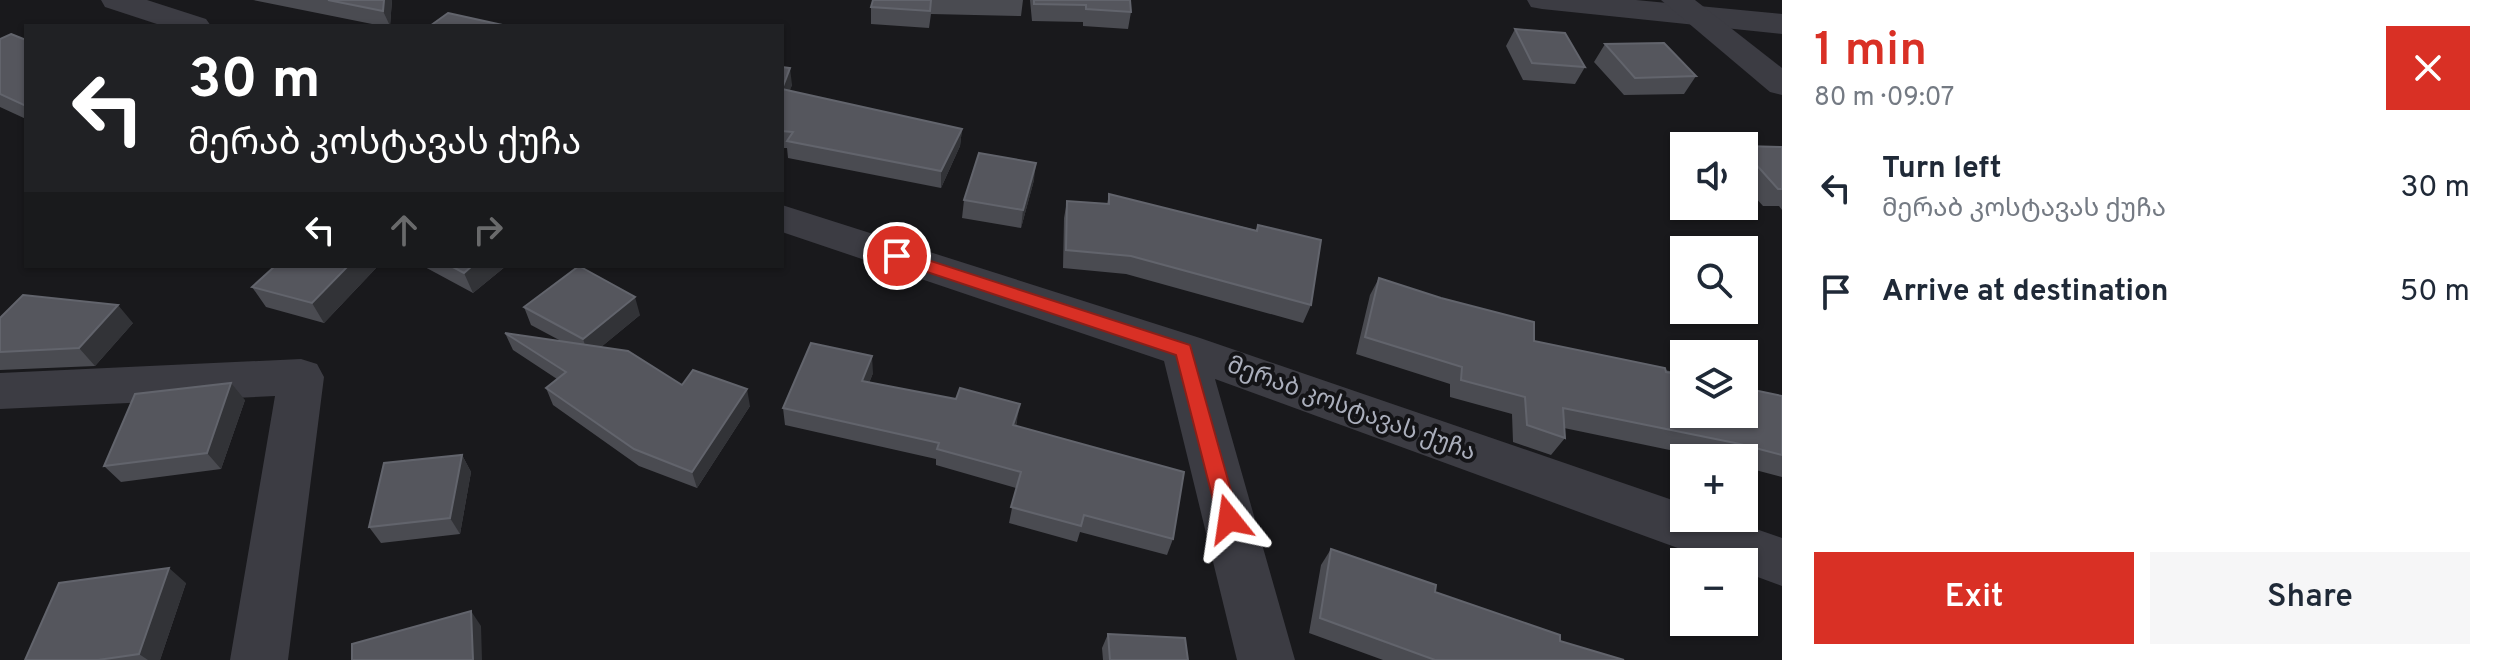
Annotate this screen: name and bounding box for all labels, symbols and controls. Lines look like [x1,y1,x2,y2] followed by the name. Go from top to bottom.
[1814,22,1927,82] text: 1 min
[2386,26,2470,110] button: close
[188,47,321,117] text: 30 m
[56,56,160,160] icon: left
[1814,82,1954,115] text: 80 m · 09:07
[188,122,581,168] text: მერაბ კოსტავას ქუჩა
[1670,132,1758,636] map controls
[1670,132,1758,220] button: sound
[1882,151,2002,188] text: Turn left
[1814,166,1858,210] icon: left
[2401,170,2470,207] text: 30 m
[1882,193,2166,226] text: მერაბ კოსტავას ქუჩა
[298,208,342,252] icon: left
[382,208,426,252] icon: ahead
[466,208,510,252] icon: right
[863,222,931,290] pin
[875,234,919,278] icon: arrive
[1670,236,1758,324] button: search
[1814,270,1858,314] icon: arrive
[1882,274,2168,311] text: Arrive at destination
[2400,274,2470,311] text: 50 m
[1670,340,1758,428] button: layers
[1223,351,1479,469] street label: მერაბ კოსტავას ქუჩა
[1670,444,1758,532] button: +
[1187,477,1271,561] position arrow
[1670,548,1758,636] button: −
[1814,552,2134,644] button: Exit
[2150,552,2470,644] button: Share

